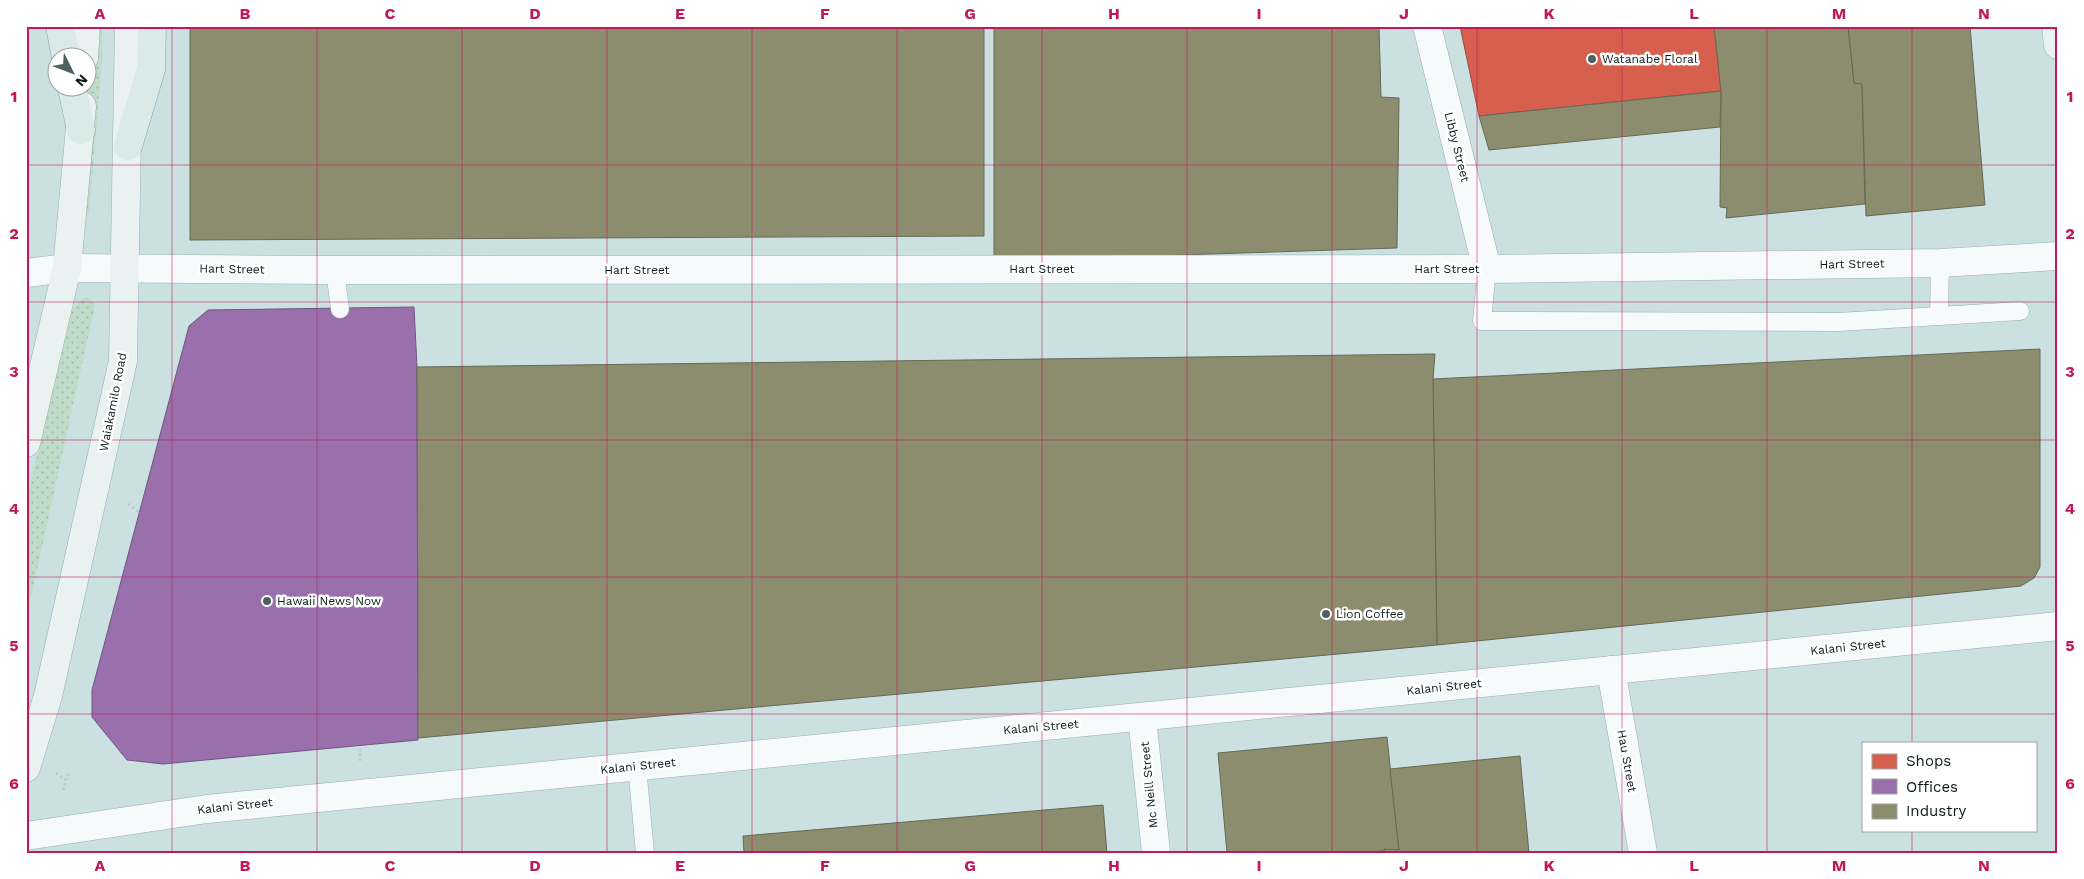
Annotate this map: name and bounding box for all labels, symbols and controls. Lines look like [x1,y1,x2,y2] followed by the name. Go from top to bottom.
[95,4,106,23] text: A
[240,4,251,23] text: B
[385,4,396,23] text: C
[529,4,541,23] text: D
[675,4,685,23] text: E
[820,4,830,23] text: F
[964,4,976,23] text: G
[1108,4,1120,23] text: H
[1256,4,1262,23] text: I
[1399,4,1409,23] text: J
[1543,4,1555,23] text: K
[1689,4,1699,23] text: L
[1832,4,1846,23] text: M
[1978,4,1990,23] text: N
[48,48,98,98] north arrow
[1602,52,1698,66] place label: Watanabe Floral
[1586,53,1598,65] marker: Watanabe Floral
[72,71,91,90] text: N
[11,87,17,106] text: 1
[2067,87,2073,106] text: 1
[1442,111,1472,183] street label: Libby Street
[9,224,19,243] text: 2
[2065,224,2075,243] text: 2
[1819,256,1885,272] street label: Hart Street
[199,261,265,277] street label: Hart Street
[1009,262,1075,276] street label: Hart Street
[1414,262,1480,276] street label: Hart Street
[604,263,670,277] street label: Hart Street
[97,351,129,453] street label: Waiakamilo Road
[9,362,19,381] text: 3
[2065,362,2075,381] text: 3
[9,499,19,518] text: 4
[2065,499,2075,518] text: 4
[277,594,381,608] place label: Hawaii News Now
[261,595,273,607] marker: Hawaii News Now
[1336,607,1404,621] place label: Lion Coffee
[1320,608,1332,620] marker: Lion Coffee
[9,636,19,655] text: 5
[1810,636,1886,658] street label: Kalani Street
[2065,636,2075,655] text: 5
[1406,676,1482,698] street label: Kalani Street
[1003,717,1079,737] street label: Kalani Street
[1615,729,1639,793] street label: Hau Street
[1137,741,1161,829] street label: Mc Neill Street
[1862,742,2036,832] legend
[1906,752,1951,770] text: Shops
[600,755,676,777] street label: Kalani Street
[9,774,19,793] text: 6
[2065,774,2075,793] text: 6
[1906,778,1958,796] text: Offices
[197,795,273,817] street label: Kalani Street
[1906,802,1967,820] text: Industry
[95,856,106,875] text: A
[240,856,251,875] text: B
[385,856,396,875] text: C
[529,856,541,875] text: D
[675,856,685,875] text: E
[820,856,830,875] text: F
[964,856,976,875] text: G
[1108,856,1120,875] text: H
[1256,856,1262,875] text: I
[1399,856,1409,875] text: J
[1543,856,1555,875] text: K
[1689,856,1699,875] text: L
[1832,856,1846,875] text: M
[1978,856,1990,875] text: N

